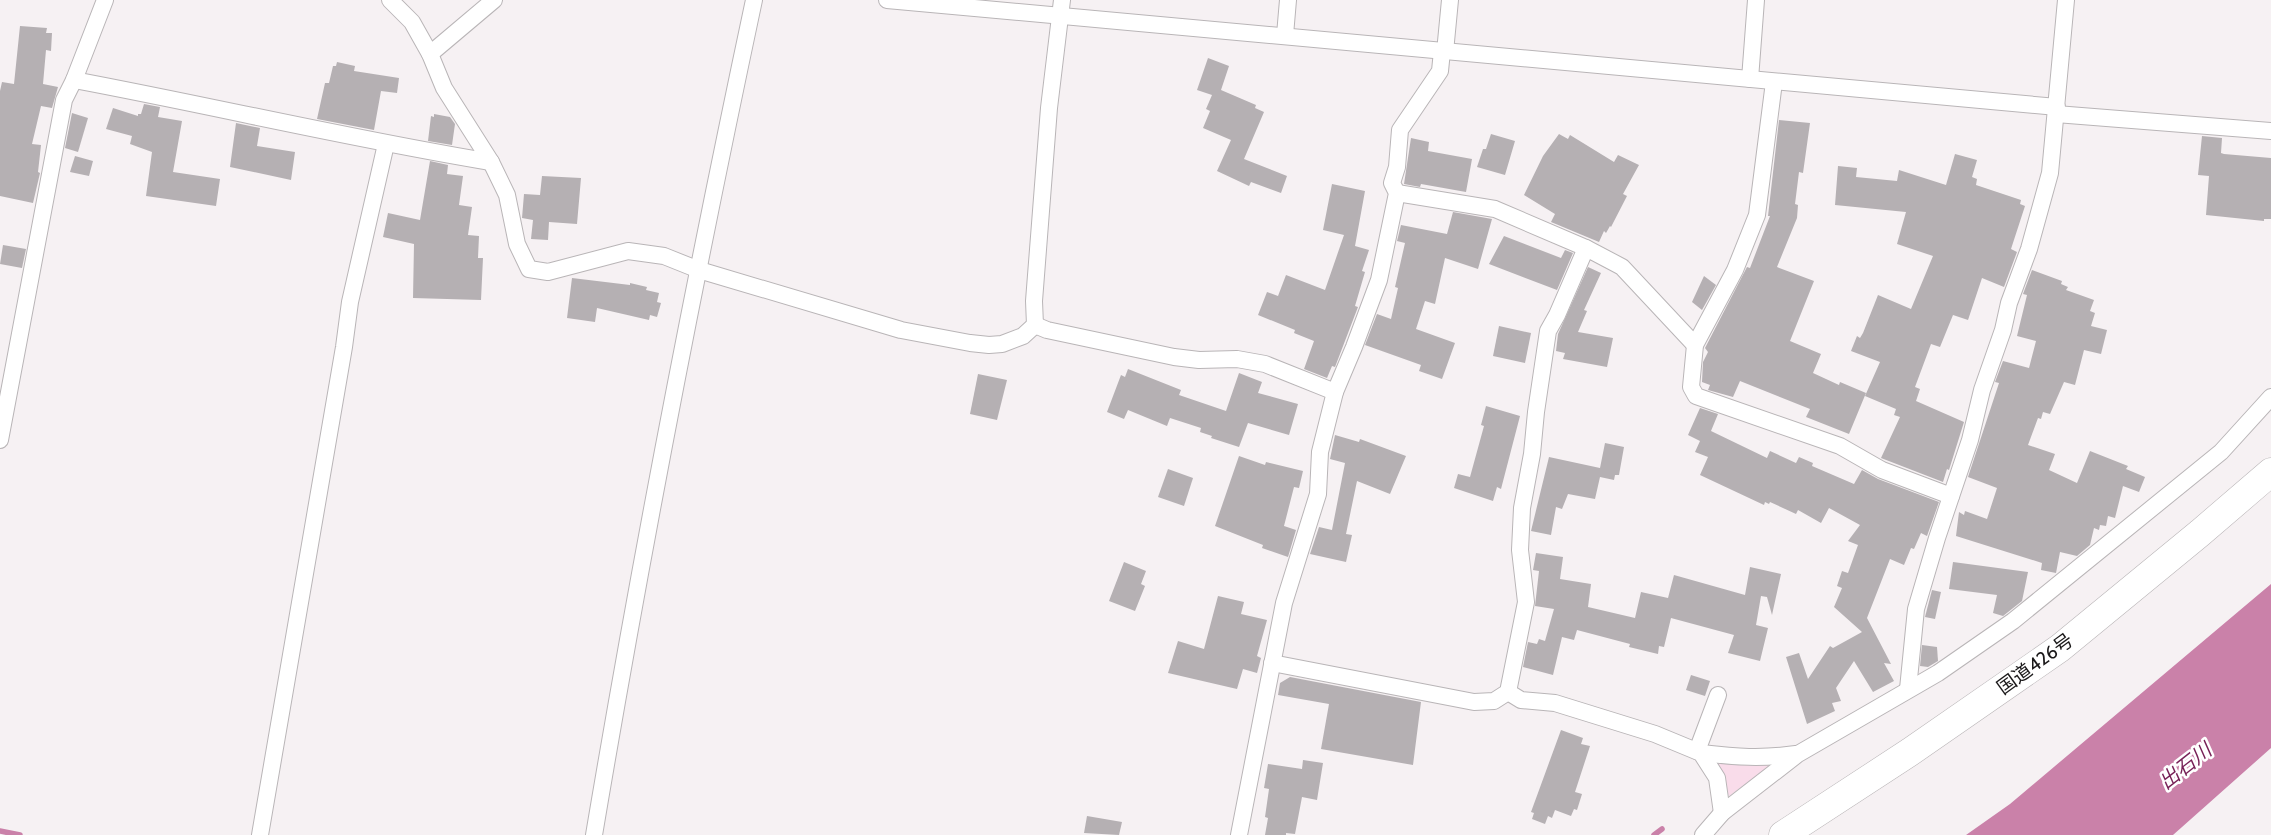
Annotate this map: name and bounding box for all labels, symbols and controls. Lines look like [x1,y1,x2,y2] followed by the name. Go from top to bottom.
[1992,629,2078,699] street label: 国道426号
[2154,737,2218,794] water label: 出石川

